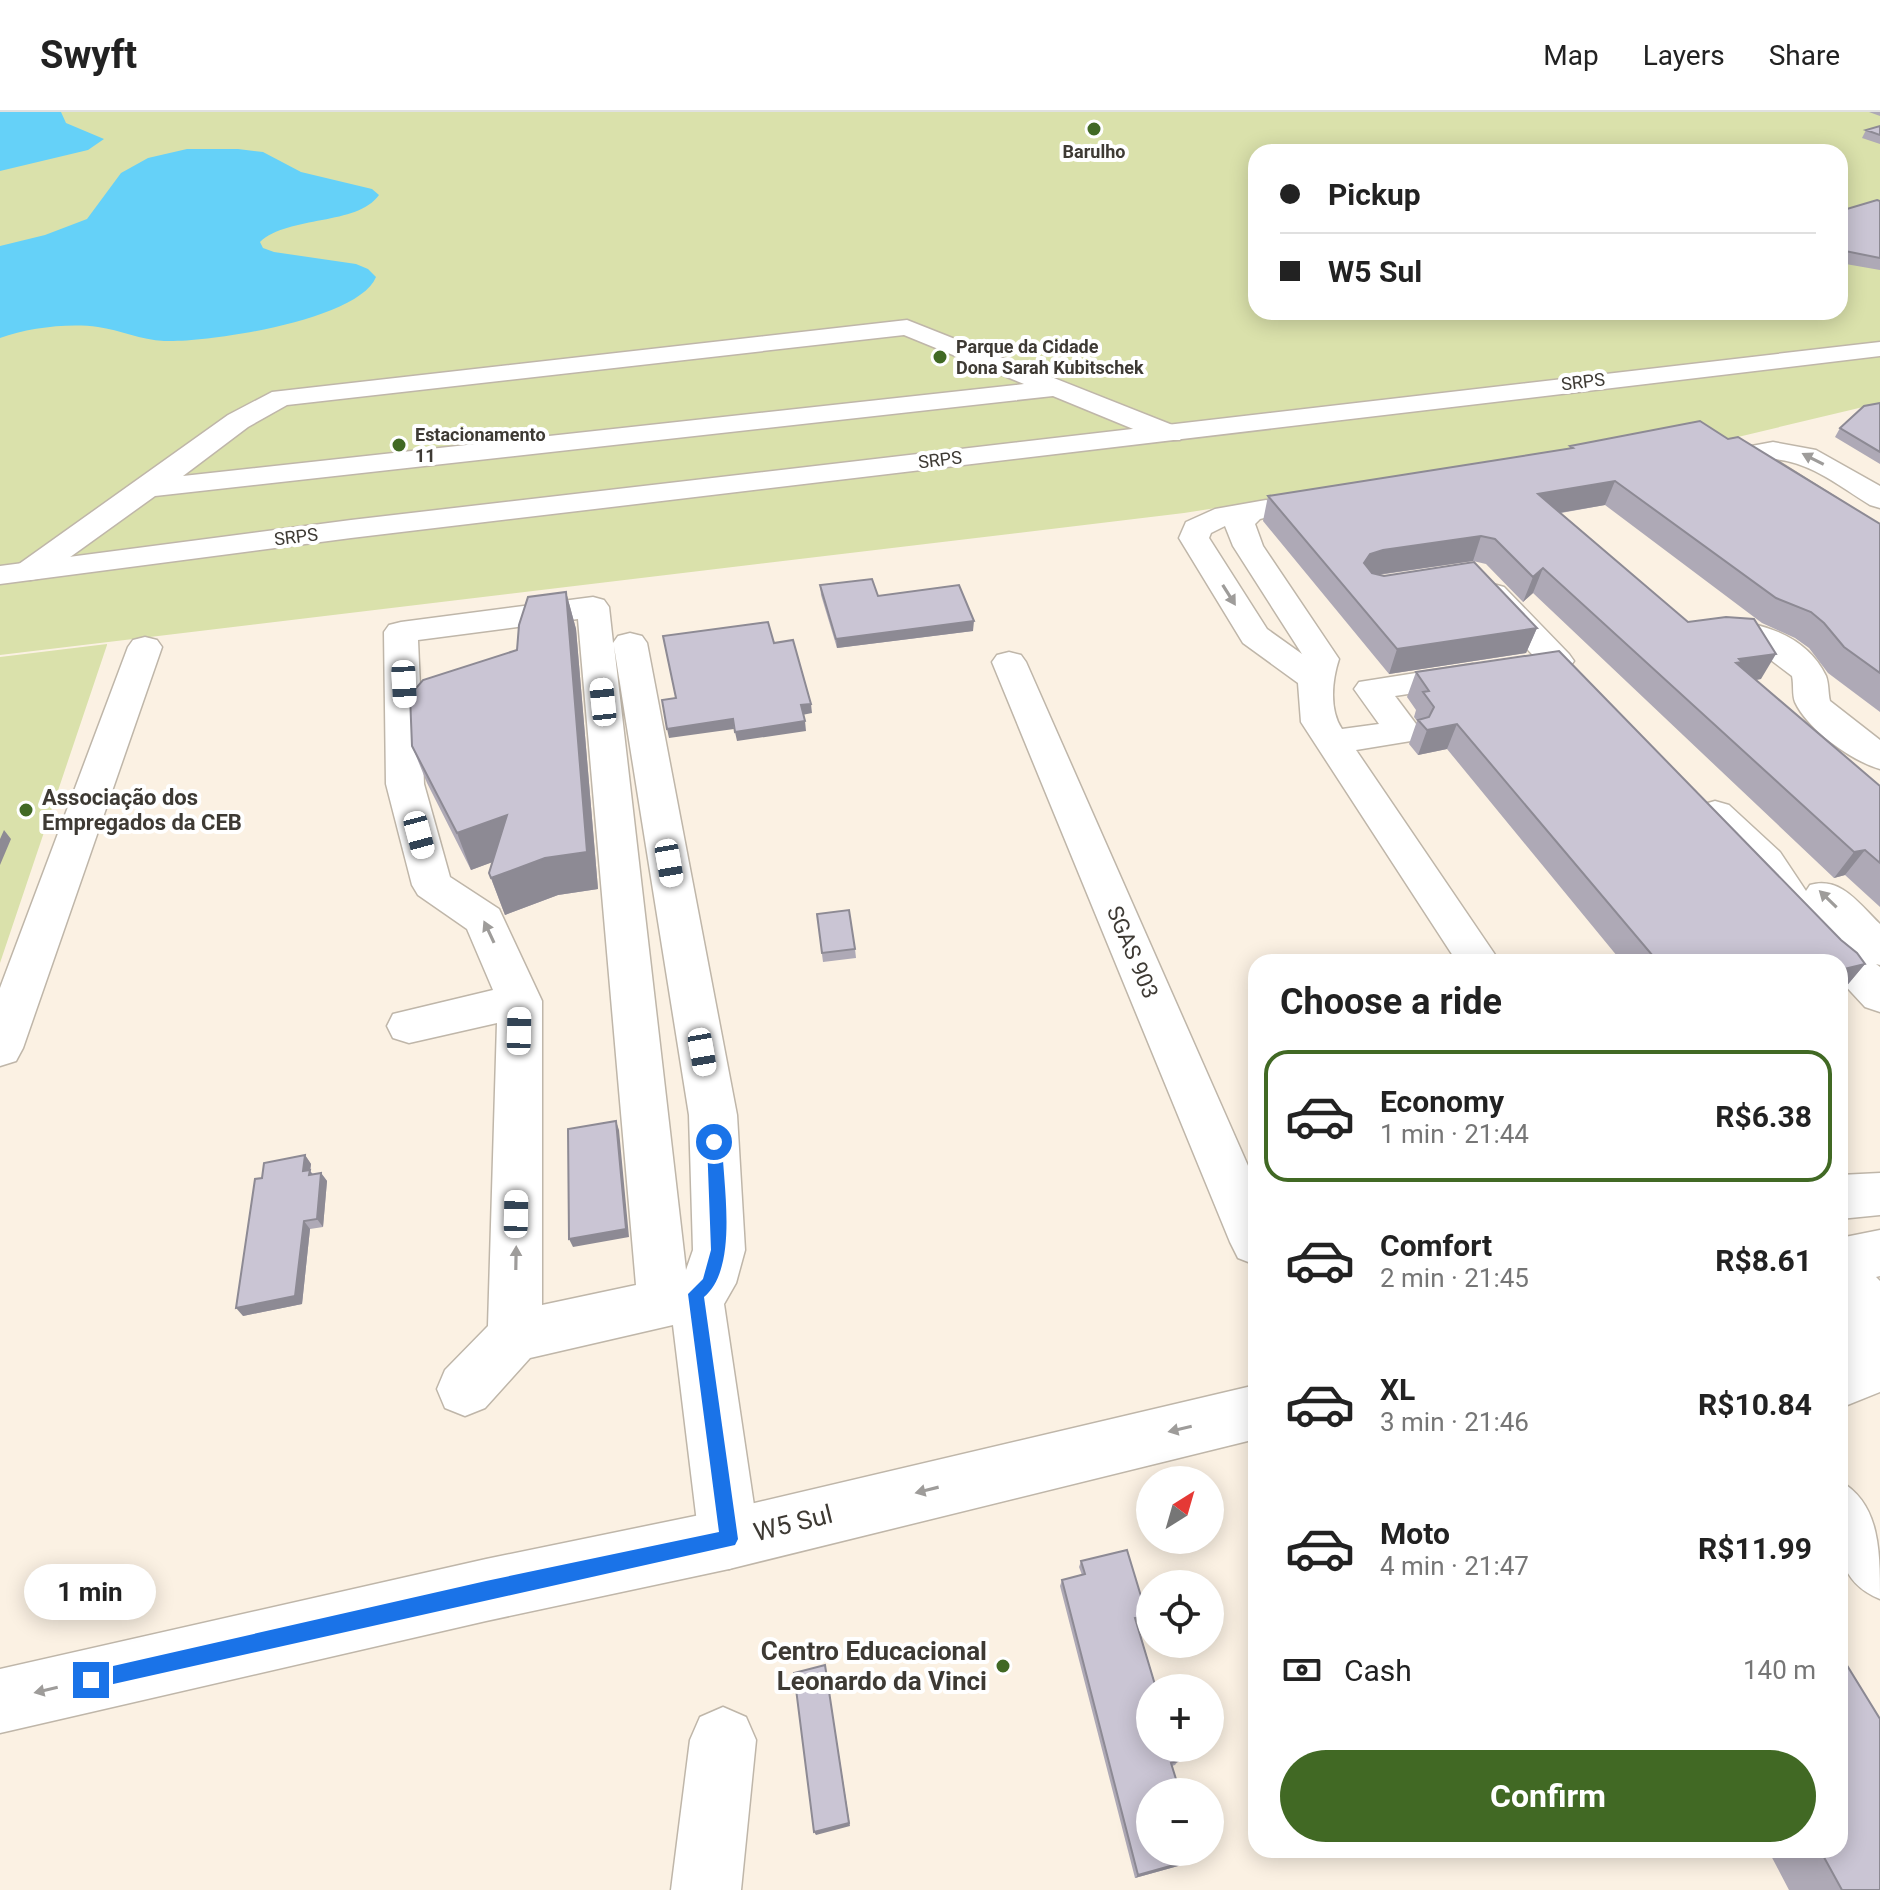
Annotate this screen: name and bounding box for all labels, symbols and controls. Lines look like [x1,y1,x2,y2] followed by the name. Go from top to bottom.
[40,33,137,77] text: Swyft
[1543,39,1599,72] text: Map
[1643,39,1725,72] text: Layers
[1769,39,1840,72] text: Share
[1085,120,1103,138] marker: Barulho
[1063,141,1125,162] place label: Barulho
[1328,177,1421,212] text: Pickup
[1328,254,1422,289] text: W5 Sul
[956,336,1144,378] place label: Parque da Cidade Dona Sarah Kubitschek
[931,348,949,366] marker: Parque da Cidade Dona Sarah Kubitschek
[1560,368,1606,395] street label: SRPS
[415,424,546,466] place label: Estacionamento 11
[390,436,408,454] marker: Estacionamento 11
[917,446,963,473] street label: SRPS
[1801,453,1824,466] one-way arrow
[273,523,319,550] street label: SRPS
[1222,584,1236,606] one-way arrow
[391,659,417,709] car
[589,677,617,727] car
[42,785,242,835] place label: Associação dos Empregados da CEB
[17,801,35,819] marker: Associação dos Empregados da CEB
[401,809,437,861] car
[653,837,685,889] car
[1819,890,1838,908] one-way arrow
[1102,902,1163,1002] street label: SGAS 903
[482,920,496,943] one-way arrow
[1280,981,1502,1023] text: Choose a ride
[507,1007,531,1055] car
[686,1026,718,1078] car
[1284,1080,1356,1152] icon: car
[1380,1084,1504,1119] text: Economy
[1715,1099,1812,1134] text: R$6.38
[1380,1119,1529,1149] text: 1 min · 21:44
[696,1124,732,1160] route start
[504,1190,528,1238] car
[1284,1224,1356,1296] icon: car
[1380,1228,1492,1263] text: Comfort
[1715,1243,1812,1278] text: R$8.61
[510,1245,522,1270] one-way arrow
[1380,1263,1529,1293] text: 2 min · 21:45
[1284,1368,1356,1440] icon: car
[1380,1372,1415,1407] text: XL
[1698,1387,1812,1422] text: R$10.84
[1380,1407,1529,1437] text: 3 min · 21:46
[1167,1423,1192,1436] one-way arrow
[1136,1466,1224,1554] north arrow
[1136,1466,1224,1866] map controls
[915,1484,940,1496] one-way arrow
[750,1499,836,1547] street label: W5 Sul
[1284,1512,1356,1584] icon: car
[1380,1516,1450,1551] text: Moto
[1698,1531,1812,1566] text: R$11.99
[1380,1551,1529,1581] text: 4 min · 21:47
[25,1564,157,1620] callout: 1 min
[1136,1570,1224,1658] button: locate
[57,1577,123,1607] text: 1 min
[761,1636,987,1696] place label: Centro Educacional Leonardo da Vinci
[1280,1648,1324,1692] icon: cash
[1344,1653,1412,1688] text: Cash
[1743,1655,1816,1685] text: 140 m
[994,1657,1012,1675] marker: Centro Educacional Leonardo da Vinci
[73,1662,109,1698] route end
[1136,1674,1224,1762] button: +
[33,1684,58,1697] one-way arrow
[1280,1750,1816,1842] button: Confirm
[1136,1778,1224,1866] button: −

